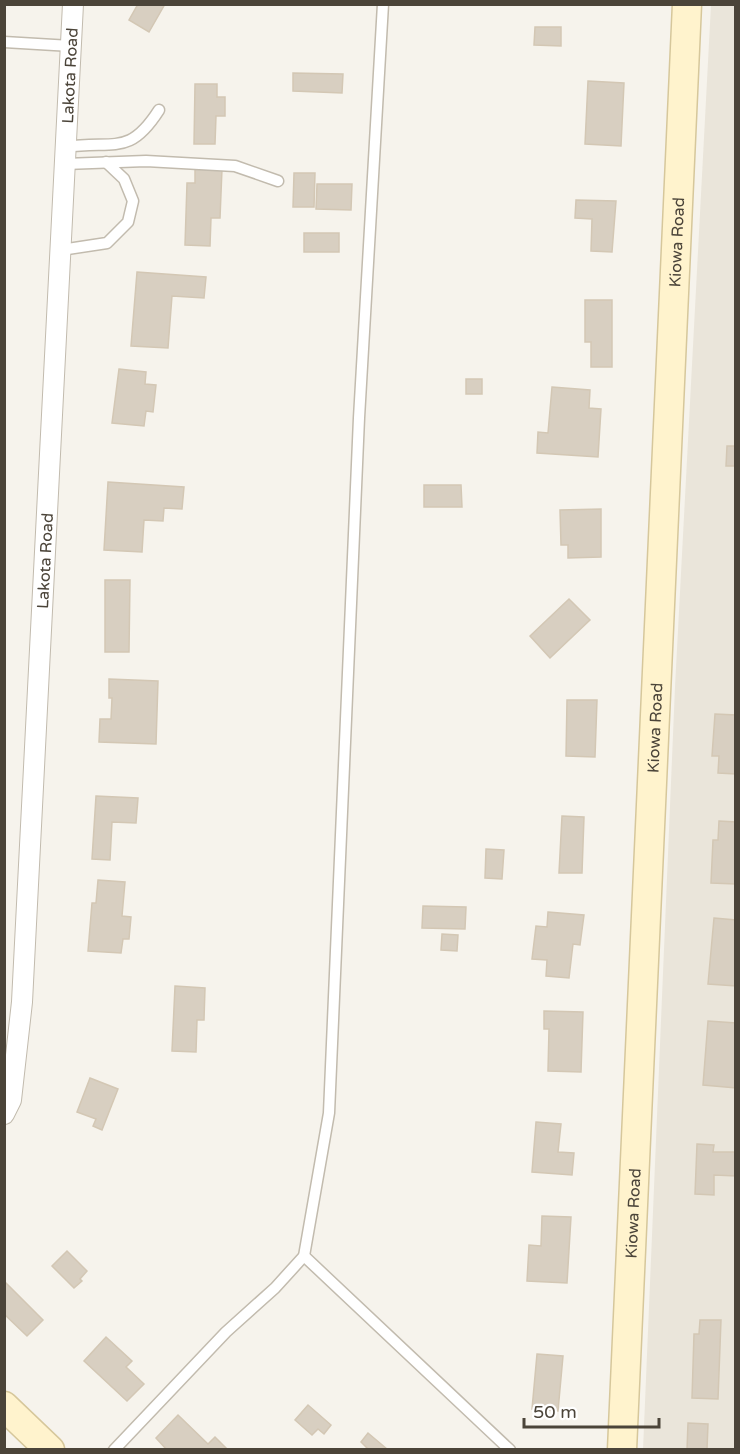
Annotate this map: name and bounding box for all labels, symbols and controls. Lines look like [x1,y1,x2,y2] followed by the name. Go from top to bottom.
[58,27,83,124] street label: Lakota Road
[665,197,689,288] street label: Kiowa Road
[33,512,58,609] street label: Lakota Road
[643,682,667,773] street label: Kiowa Road
[622,1168,646,1259] street label: Kiowa Road
[524,1391,659,1429] scale bar
[533,1401,577,1423] text: 50 m

